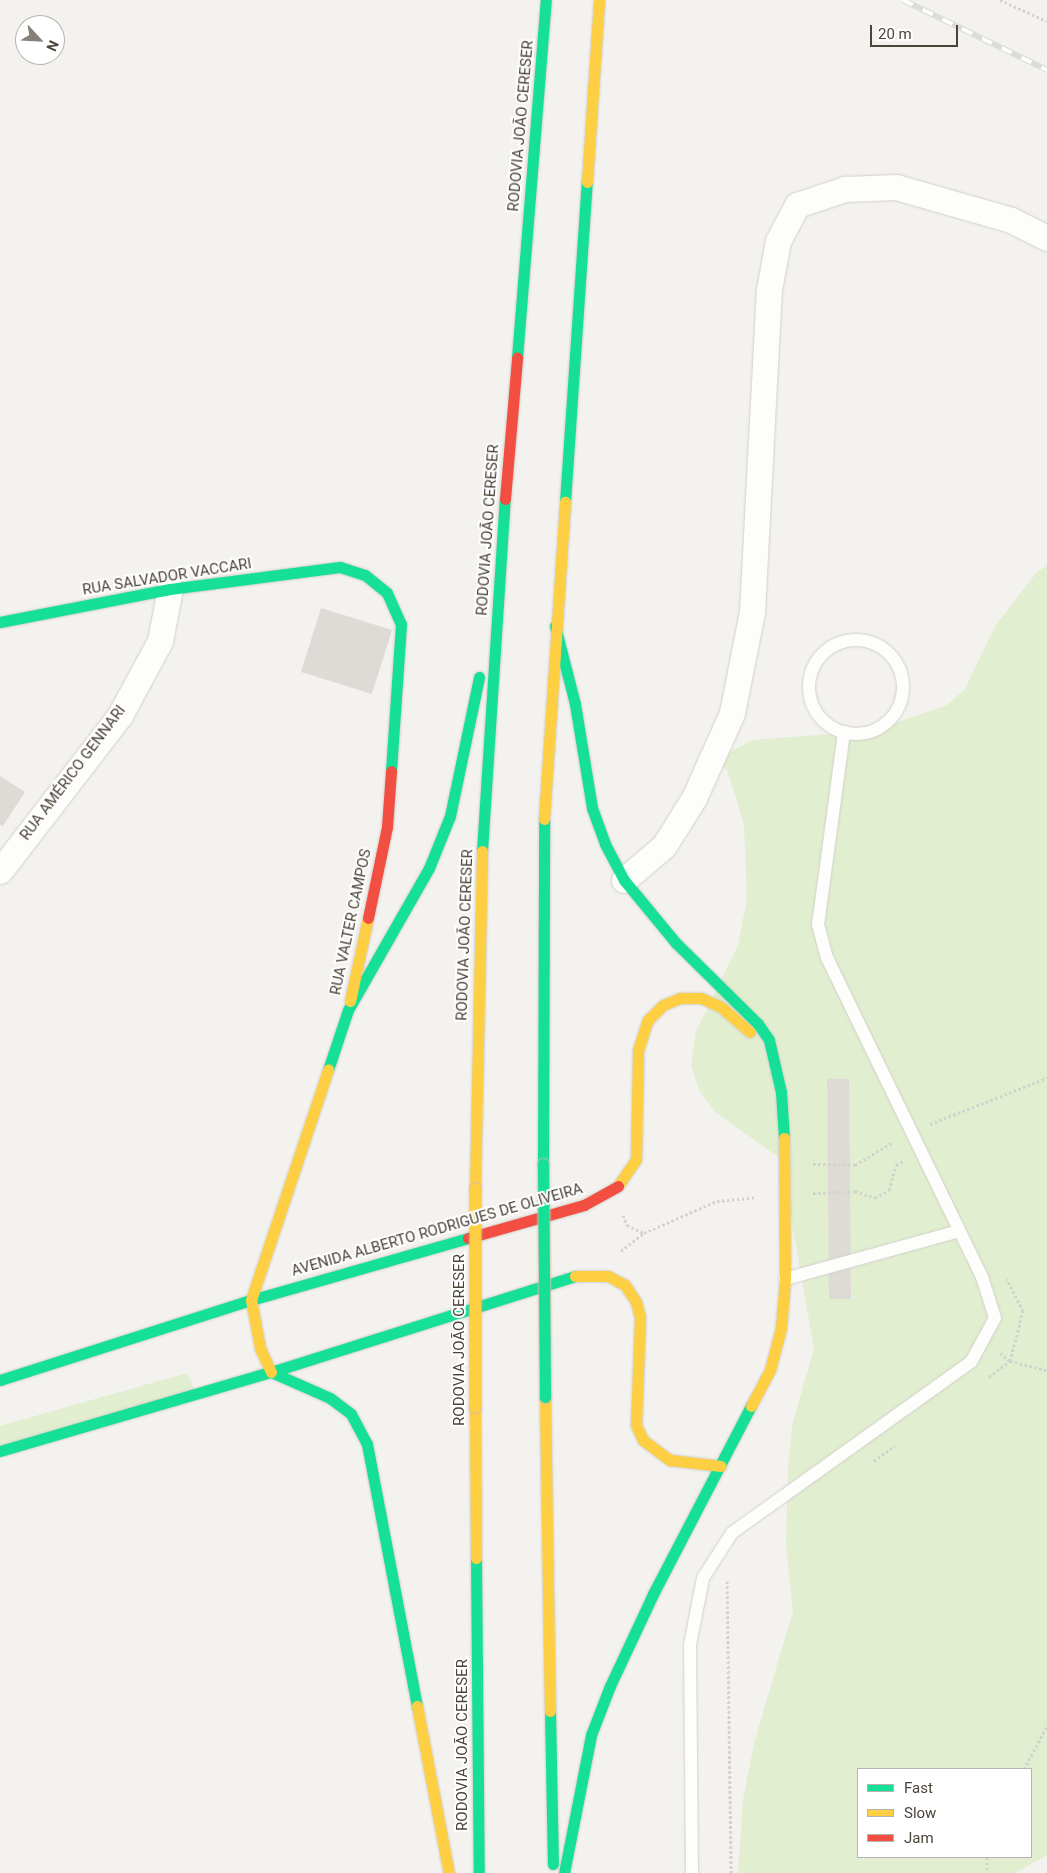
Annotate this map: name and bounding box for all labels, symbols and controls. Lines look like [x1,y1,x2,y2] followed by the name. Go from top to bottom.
[15,15,65,65] north arrow
[872,15,960,47] scale bar
[878,25,912,43] text: 20 m
[43,38,62,54] text: N
[505,40,537,212] street label: RODOVIA JOÃO CERESER
[473,444,503,616] street label: RODOVIA JOÃO CERESER
[81,555,253,599] street label: RUA SALVADOR VACCARI
[16,702,130,844] street label: RUA AMÉRICO GENNARI
[327,847,375,997] street label: RUA VALTER CAMPOS
[453,849,477,1021] street label: RODOVIA JOÃO CERESER
[289,1180,585,1280] street label: AVENIDA ALBERTO RODRIGUES DE OLIVEIRA
[451,1254,469,1426] street label: RODOVIA JOÃO CERESER
[454,1659,472,1831] street label: RODOVIA JOÃO CERESER
[857,1768,1032,1858] legend
[904,1779,933,1797] text: Fast
[904,1804,936,1822] text: Slow
[904,1829,934,1847] text: Jam

